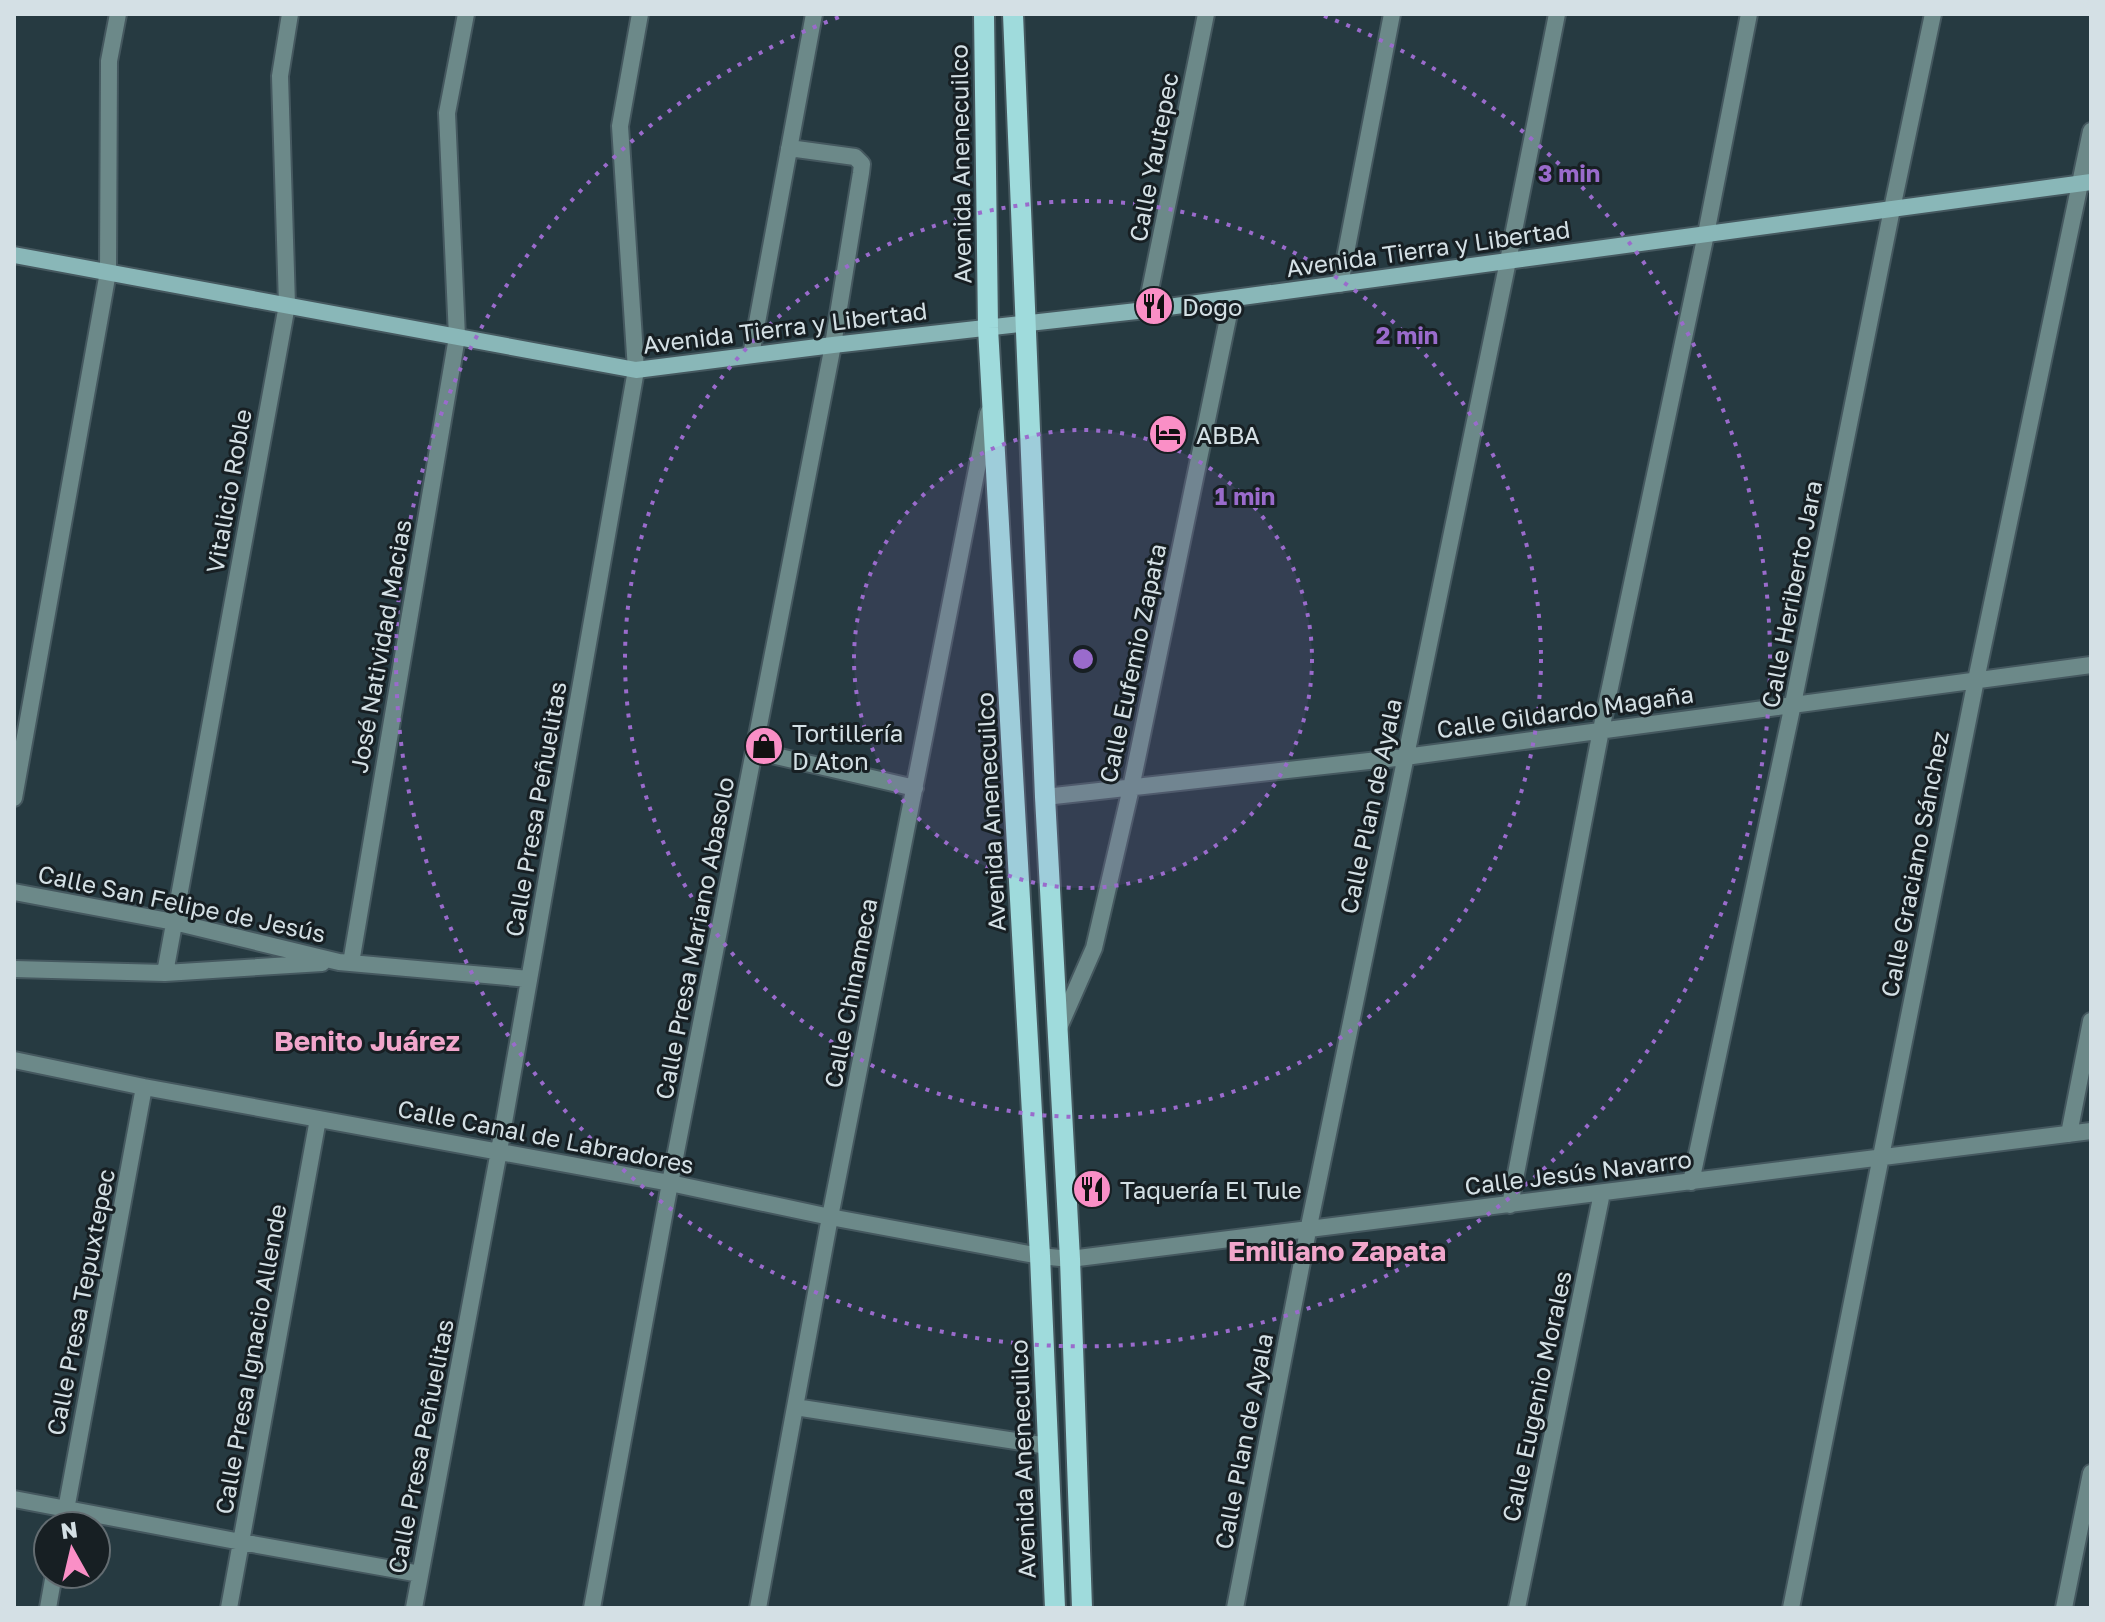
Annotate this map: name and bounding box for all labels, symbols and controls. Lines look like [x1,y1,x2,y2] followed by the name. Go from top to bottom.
[943,44,977,284] street label: Avenida Anenecuilco
[1122,70,1184,244] street label: Calle Yautepec
[1538,158,1600,187] text: 3 min
[1284,214,1572,282] street label: Avenida Tierra y Libertad
[1133,285,1175,327] restaurant icon: Dogo
[1182,292,1242,321] place label: Dogo
[641,295,929,359] street label: Avenida Tierra y Libertad
[1376,320,1438,349] text: 2 min
[199,407,257,575] street label: Vitalicio Roble
[1147,413,1189,455] hotel icon: ABBA
[1196,420,1260,449] place label: ABBA
[1755,478,1827,710] street label: Calle Heriberto Jara
[1215,481,1275,510] text: 1 min
[343,517,417,775] street label: José Natividad Macias
[1092,541,1172,785] street label: Calle Eufemio Zapata
[1069,645,1097,673] centre of rings
[498,679,572,939] street label: Calle Presa Peñuelitas
[1435,679,1695,743] street label: Calle Gildardo Magaña
[969,692,1011,932] street label: Avenida Anenecuilco
[1333,696,1407,916] street label: Calle Plan de Ayala
[792,718,903,775] place label: Tortillería D Aton
[743,725,785,767] shop icon: Tortillería D Aton
[1874,728,1954,1000] street label: Calle Graciano Sánchez
[648,774,740,1102] street label: Calle Presa Mariano Abasolo
[36,858,328,948] street label: Calle San Felipe de Jesús
[817,896,883,1090] street label: Calle Chinameca
[274,1024,460,1057] district label: Benito Juárez
[395,1093,697,1179] street label: Calle Canal de Labradores
[1463,1144,1693,1200] street label: Calle Jesús Navarro
[40,1166,120,1438] street label: Calle Presa Tepuxtepec
[1071,1168,1113,1210] restaurant icon: Taquería El Tule
[1120,1175,1302,1204] place label: Taquería El Tule
[208,1202,292,1516] street label: Calle Presa Ignacio Allende
[1228,1234,1446,1267] district label: Emiliano Zapata
[1495,1268,1577,1524] street label: Calle Eugenio Morales
[381,1316,459,1576] street label: Calle Presa Peñuelitas
[1208,1331,1278,1551] street label: Calle Plan de Ayala
[1003,1339,1041,1579] street label: Avenida Anenecuilco
[32,1510,112,1590] north arrow
[59,1515,79,1544] text: N

